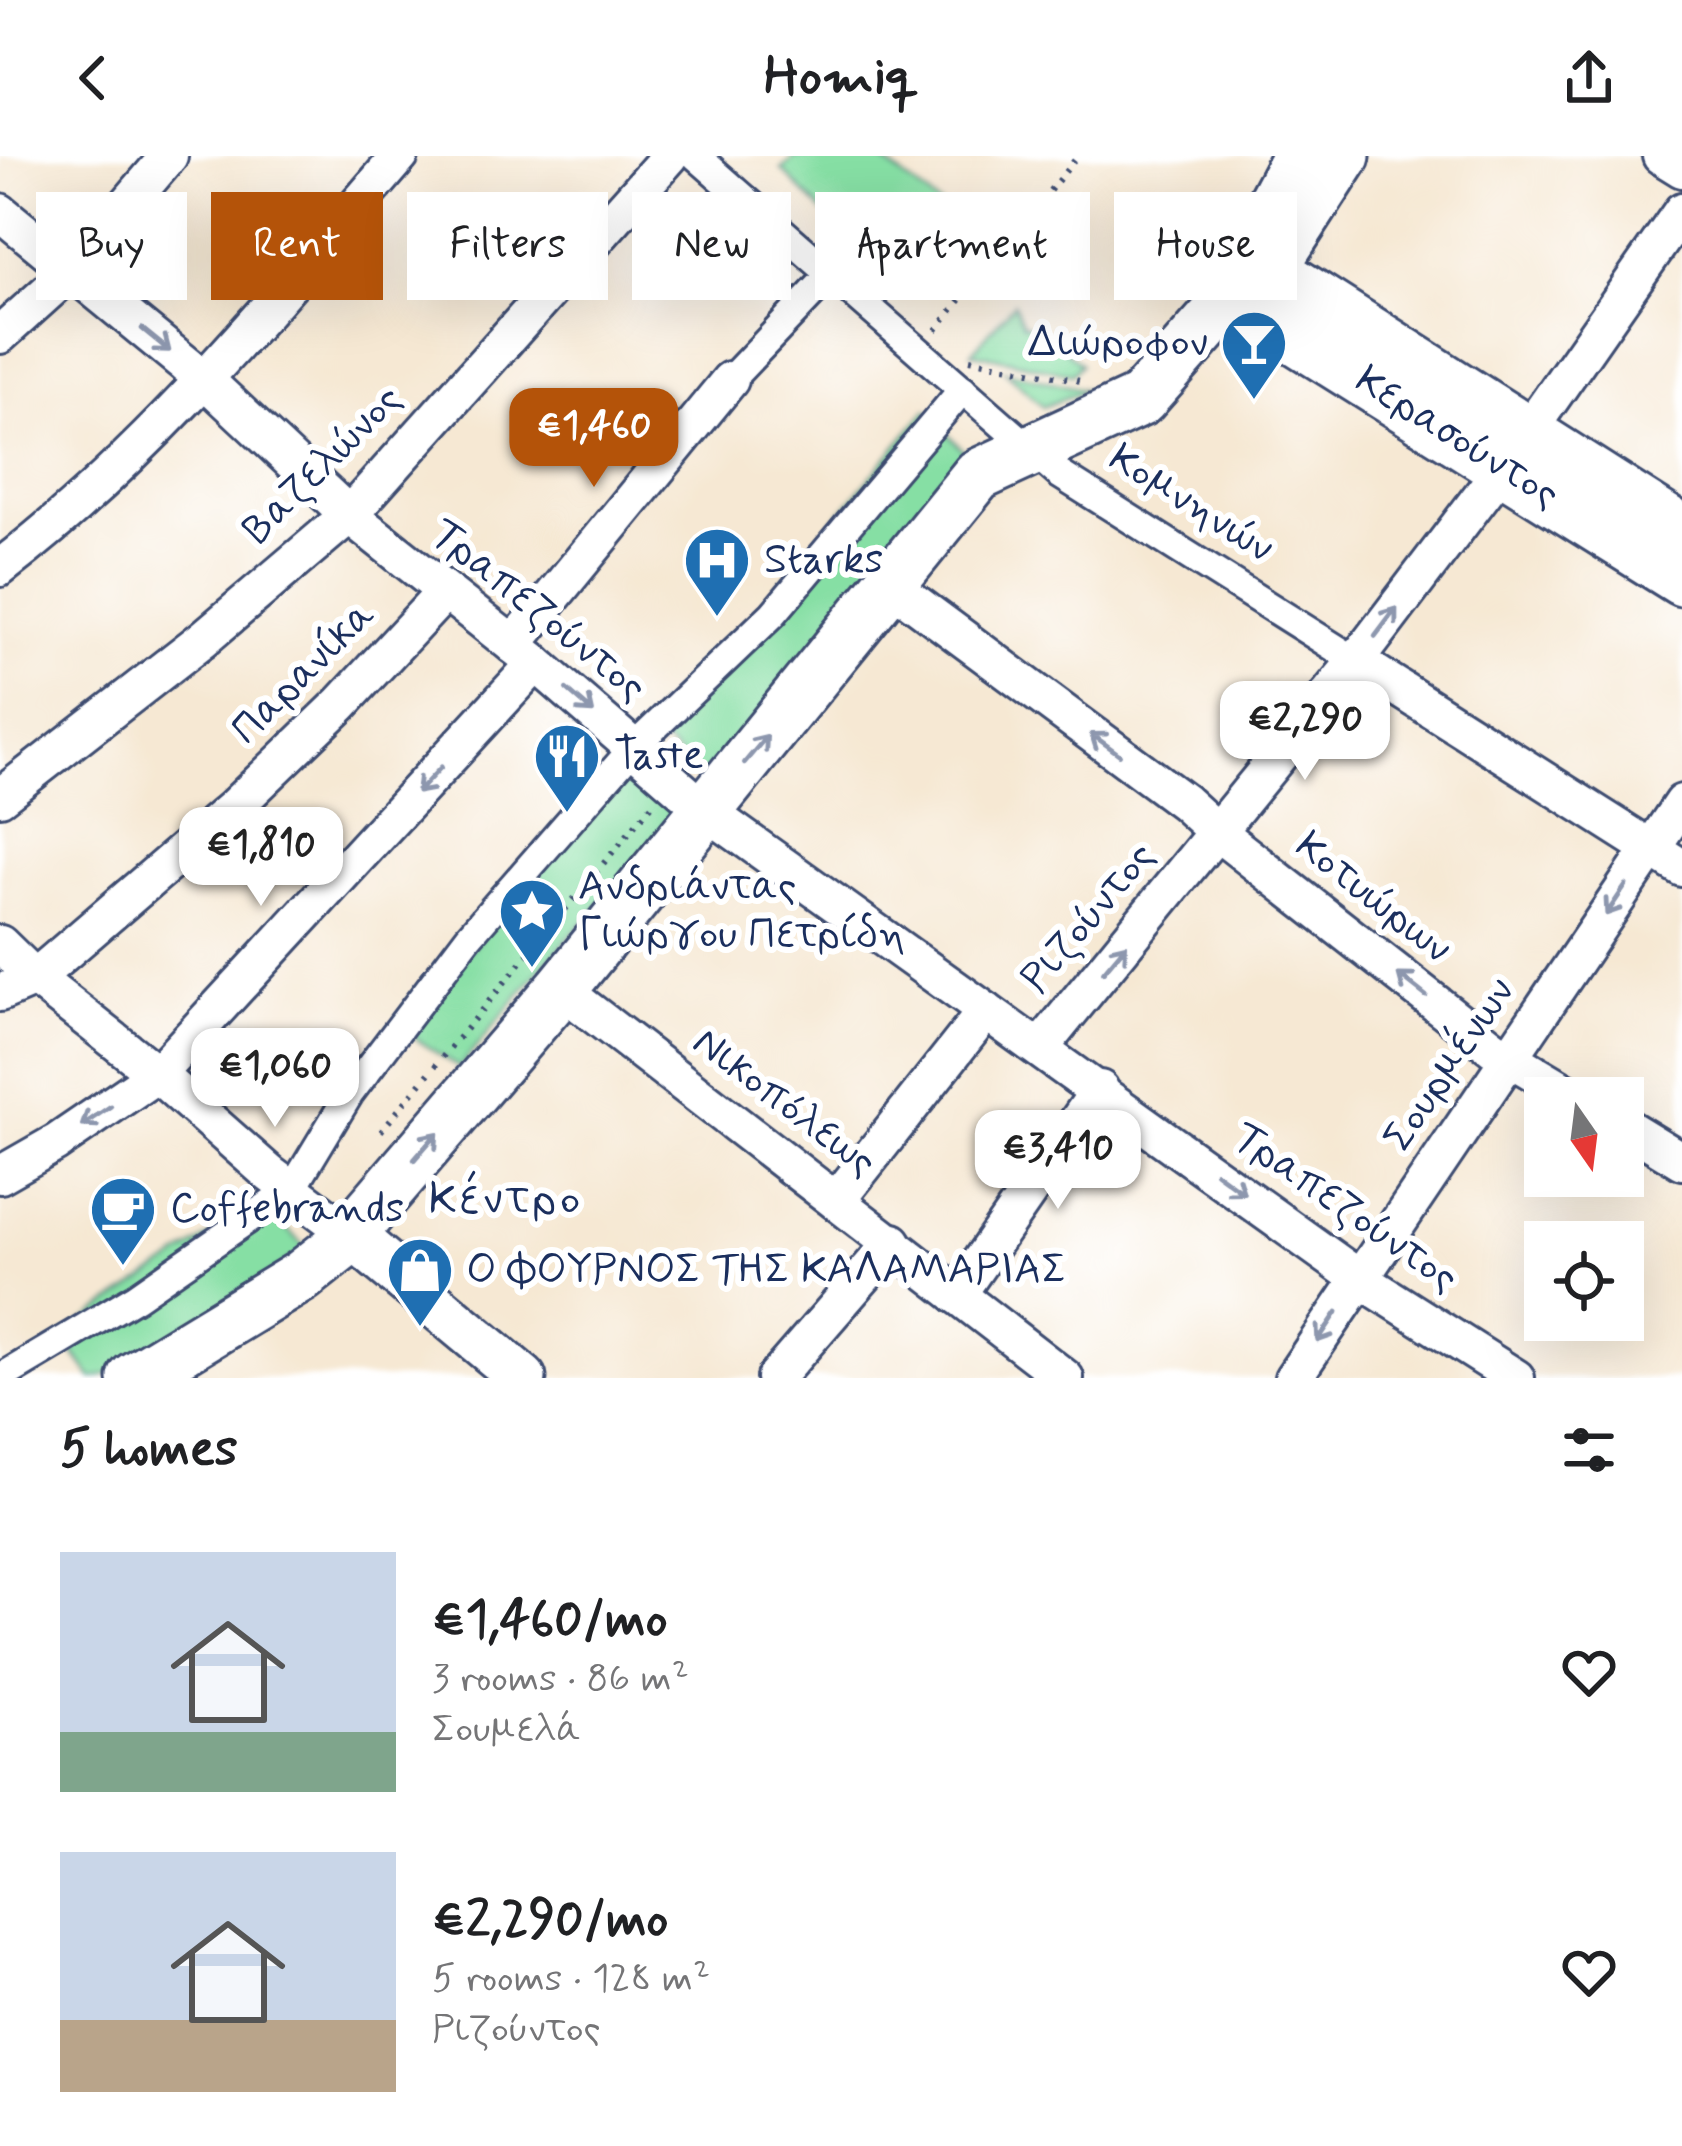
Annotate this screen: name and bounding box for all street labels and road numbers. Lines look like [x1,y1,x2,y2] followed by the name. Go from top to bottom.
[1345,353,1569,523] street label: Κερασούντος
[231,373,415,557] street label: Βαζελώνος
[1098,432,1284,576] street label: Κομνηνών
[418,507,658,715] street label: Τραπεζούντος
[220,589,388,757] street label: Παρανίκα
[1283,820,1463,976] street label: Κοτυώρων
[1010,831,1168,1005] street label: Ριζούντος
[1371,967,1528,1163] street label: Σουρμένων
[681,1016,887,1190] street label: Νικοπόλεως
[1221,1110,1469,1306] street label: Τραπεζούντος

